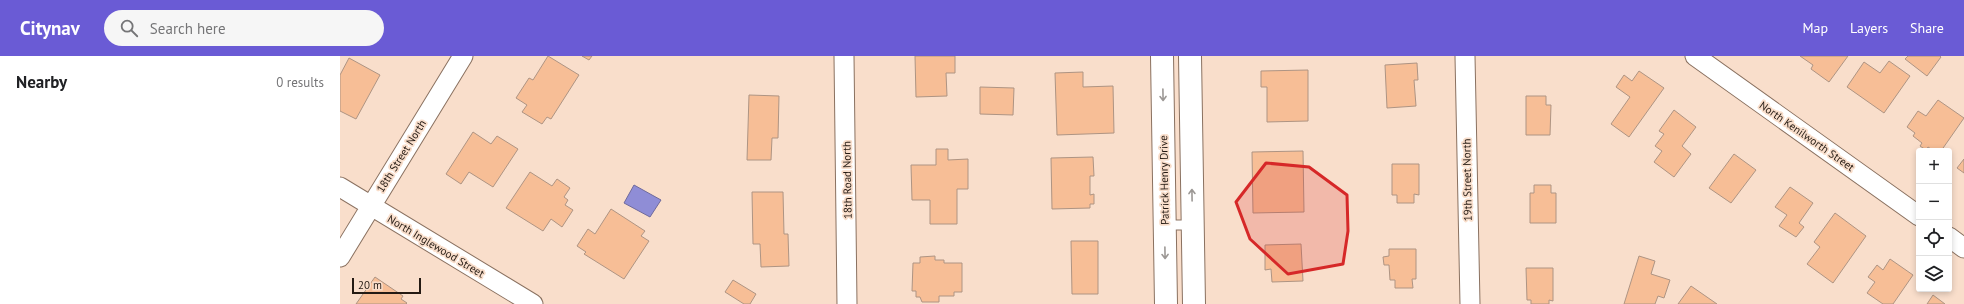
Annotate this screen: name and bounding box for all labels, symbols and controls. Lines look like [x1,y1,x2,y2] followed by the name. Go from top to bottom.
[104,10,384,46] search box
[20,16,80,40] text: Citynav
[118,17,140,39] icon: search
[150,19,226,38] text: Search here
[1802,19,1828,37] text: Map
[1850,19,1888,37] text: Layers
[1910,19,1944,37] text: Share
[16,71,67,93] text: Nearby
[276,74,324,91] text: 0 results
[1159,88,1166,101] one-way arrow
[1757,98,1857,174] street label: North Kenilworth Street
[373,117,429,195] street label: 18th Street North
[1156,135,1172,225] street label: Patrick Henry Drive
[1459,138,1475,222] street label: 19th Street North
[839,141,855,219] street label: 18th Road North
[1916,148,1952,292] map controls
[1916,148,1952,184] button: +
[1916,184,1952,220] button: −
[1188,189,1195,202] one-way arrow
[385,212,487,281] street label: North Inglewood Street
[1916,220,1952,256] button: locate
[1161,246,1169,259] one-way arrow
[1916,256,1952,292] button: layers
[352,276,421,295] scale bar
[358,278,382,292] text: 20 m

